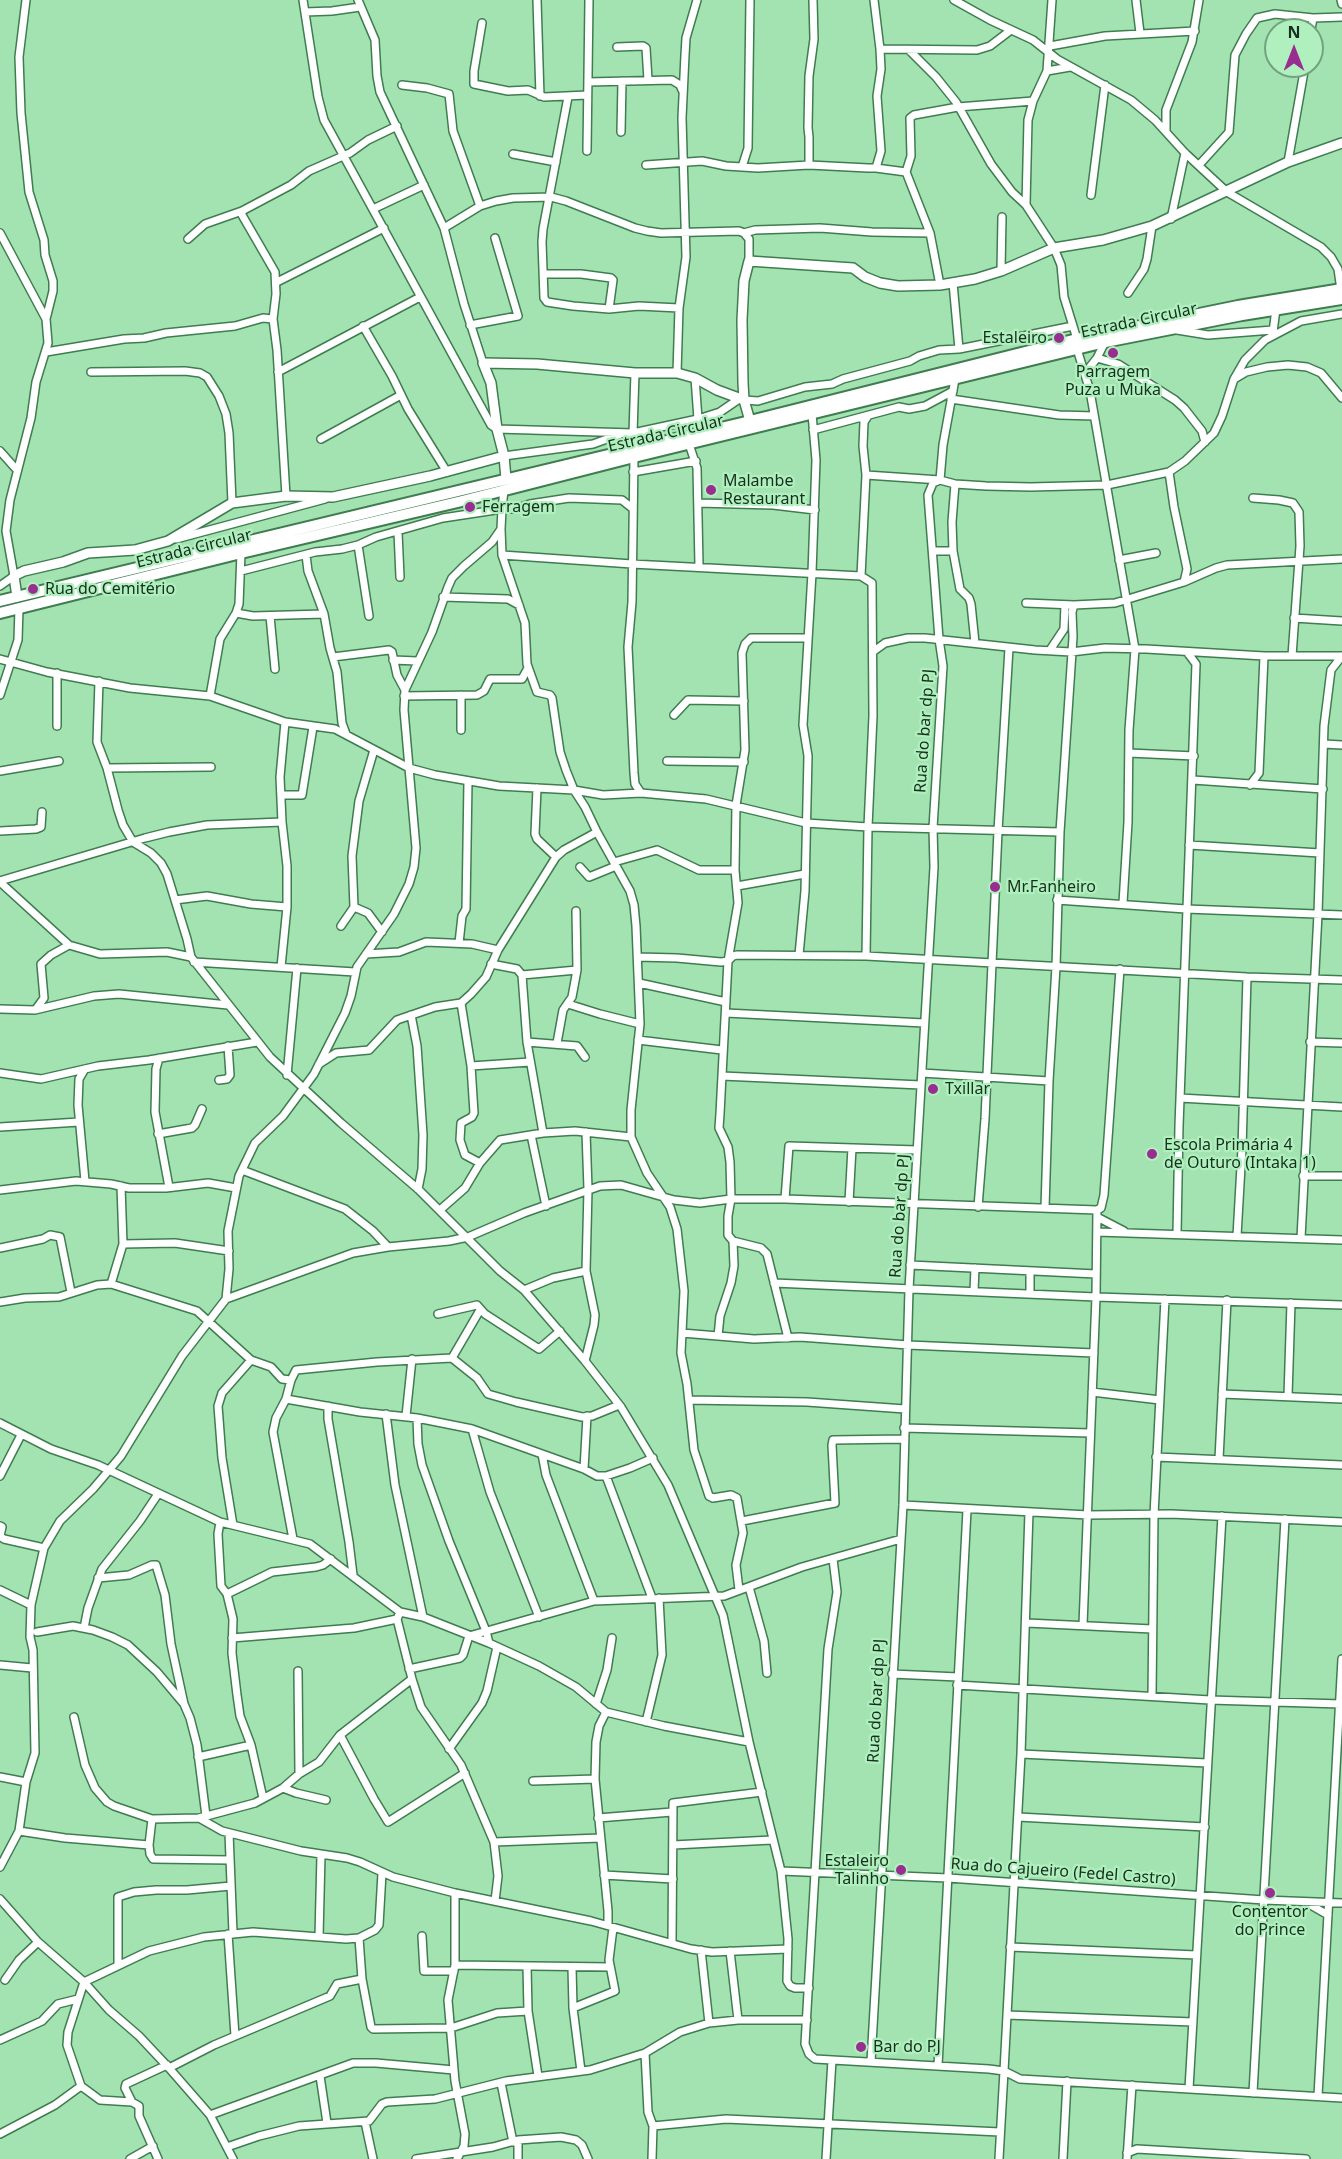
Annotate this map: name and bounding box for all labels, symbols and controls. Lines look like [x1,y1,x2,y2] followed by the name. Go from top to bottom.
[1264,18,1324,78] north arrow
[1287,21,1301,43] text: N
[1079,299,1199,343] street label: Estrada Circular
[982,328,1047,348] place label: Estaleiro
[1052,331,1066,345] marker: Estaleiro
[1106,346,1120,360] marker: Parragem Puza u Muka
[1065,362,1161,400] place label: Parragem Puza u Muka
[606,411,726,457] street label: Estrada Circular
[723,471,805,509] place label: Malambe Restaurant
[704,483,718,497] marker: Malambe Restaurant
[482,497,555,517] place label: Ferragem
[463,500,477,514] marker: Ferragem
[134,525,254,573] street label: Estrada Circular
[45,579,175,599] place label: Rua do Cemitério
[26,582,40,596] marker: Rua do Cemitério
[911,668,939,794] street label: Rua do bar dp PJ
[1007,877,1096,897] place label: Mr.Fanheiro
[988,880,1002,894] marker: Mr.Fanheiro
[945,1079,990,1099] place label: Txillar
[926,1082,940,1096] marker: Txillar
[1164,1135,1316,1173] place label: Escola Primária 4 de Outuro (Intaka 1)
[1145,1147,1159,1161] marker: Escola Primária 4 de Outuro (Intaka 1)
[886,1153,914,1279] street label: Rua do bar dp PJ
[864,1639,890,1763] street label: Rua do bar dp PJ
[824,1851,889,1889] place label: Estaleiro Talinho
[950,1855,1176,1889] street label: Rua do Cajueiro (Fedel Castro)
[894,1863,908,1877] marker: Estaleiro Talinho
[1263,1886,1277,1900] marker: Contentor do Prince
[1232,1902,1308,1940] place label: Contentor do Prince
[873,2037,941,2057] place label: Bar do PJ
[854,2040,868,2054] marker: Bar do PJ

